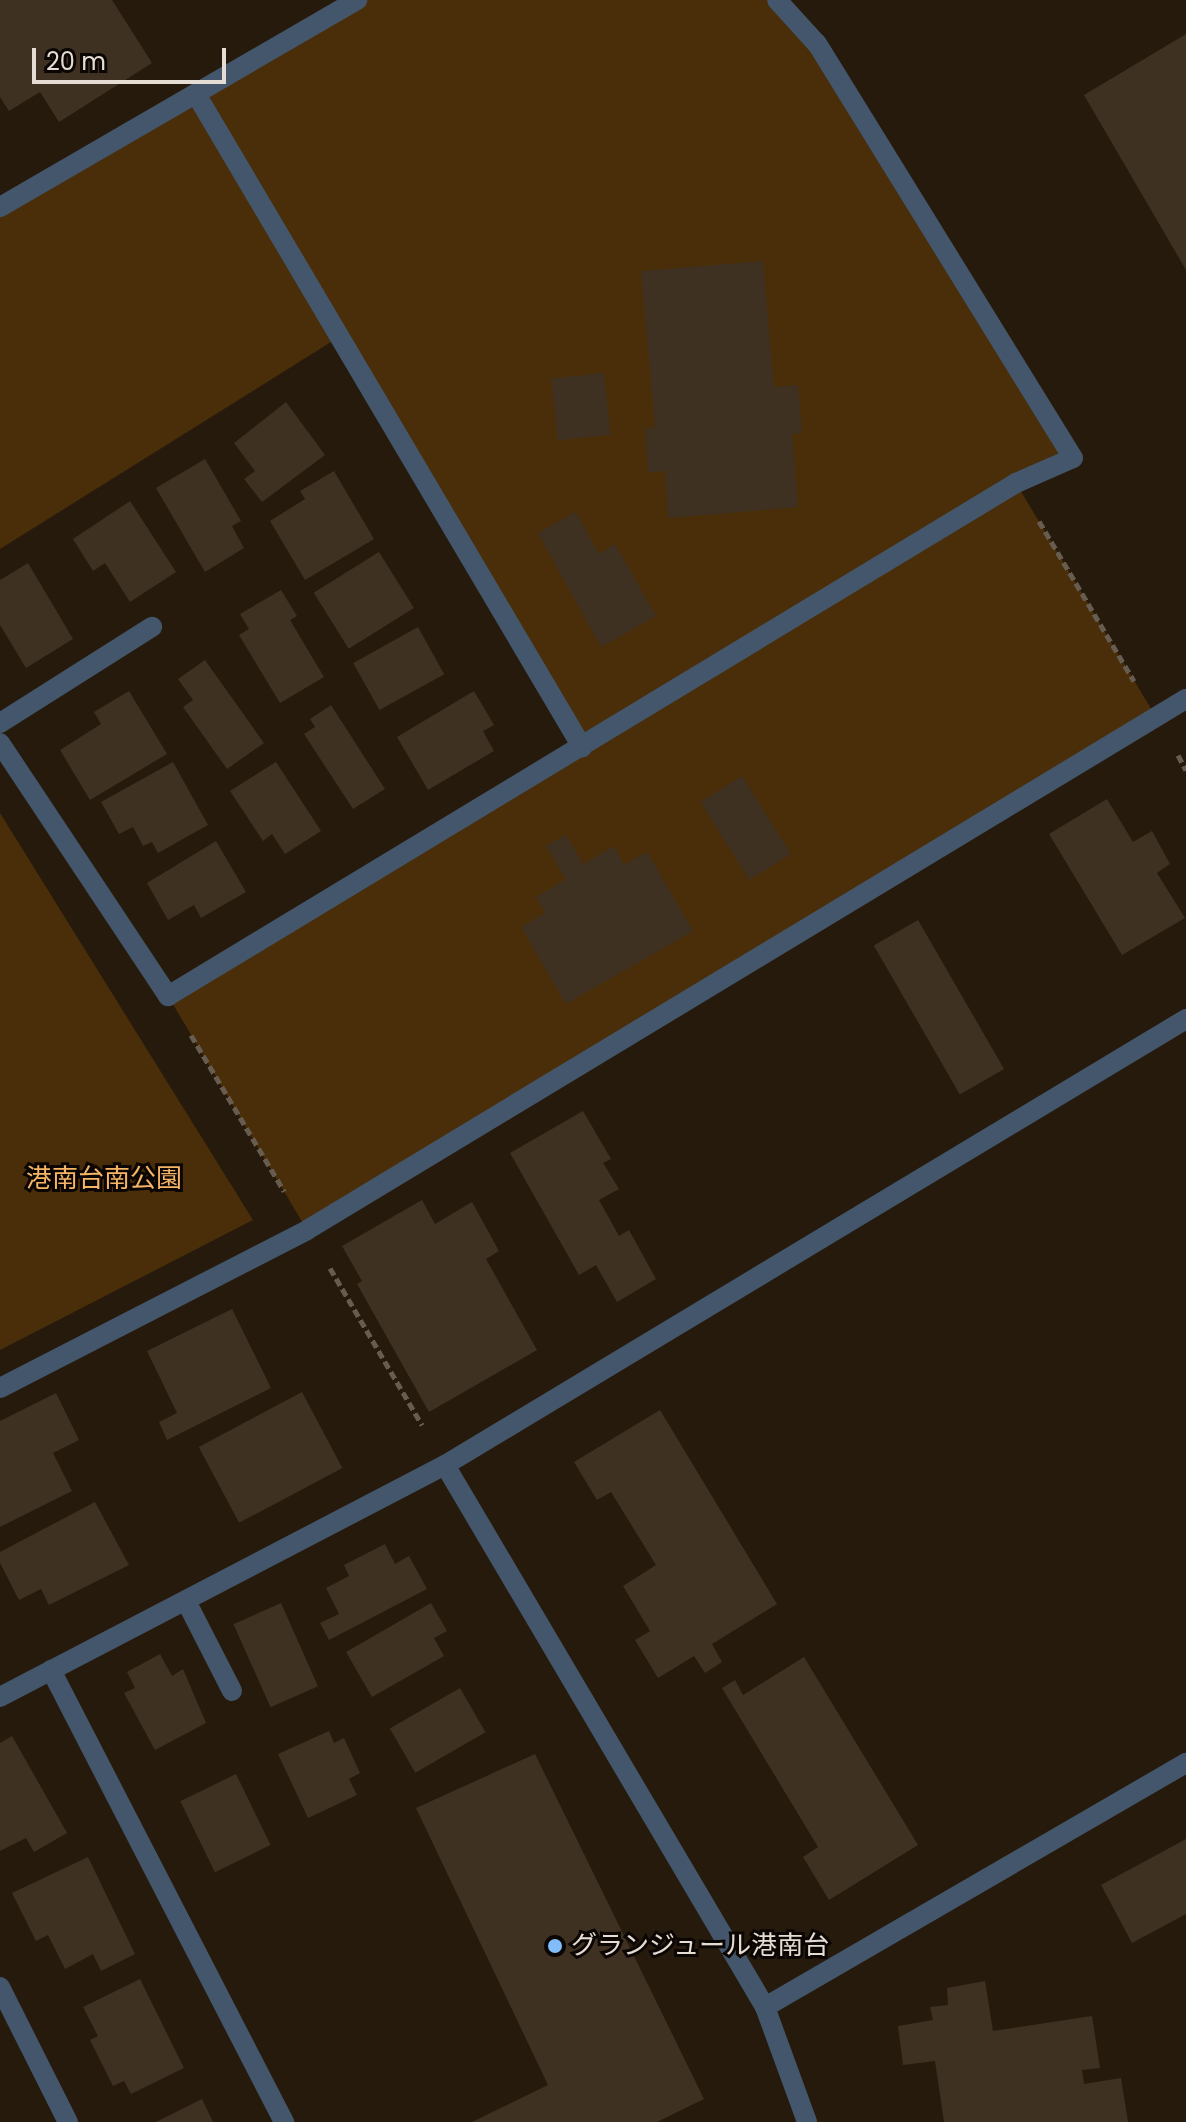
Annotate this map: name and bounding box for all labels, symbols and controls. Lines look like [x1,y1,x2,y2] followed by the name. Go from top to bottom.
[36,32,230,82] scale bar
[46,45,106,78] text: 20 m
[26,1163,182,1195] park label: 港南台南公園
[571,1930,831,1962] place label: グランジュール港南台
[546,1937,564,1955] marker: グランジュール港南台

